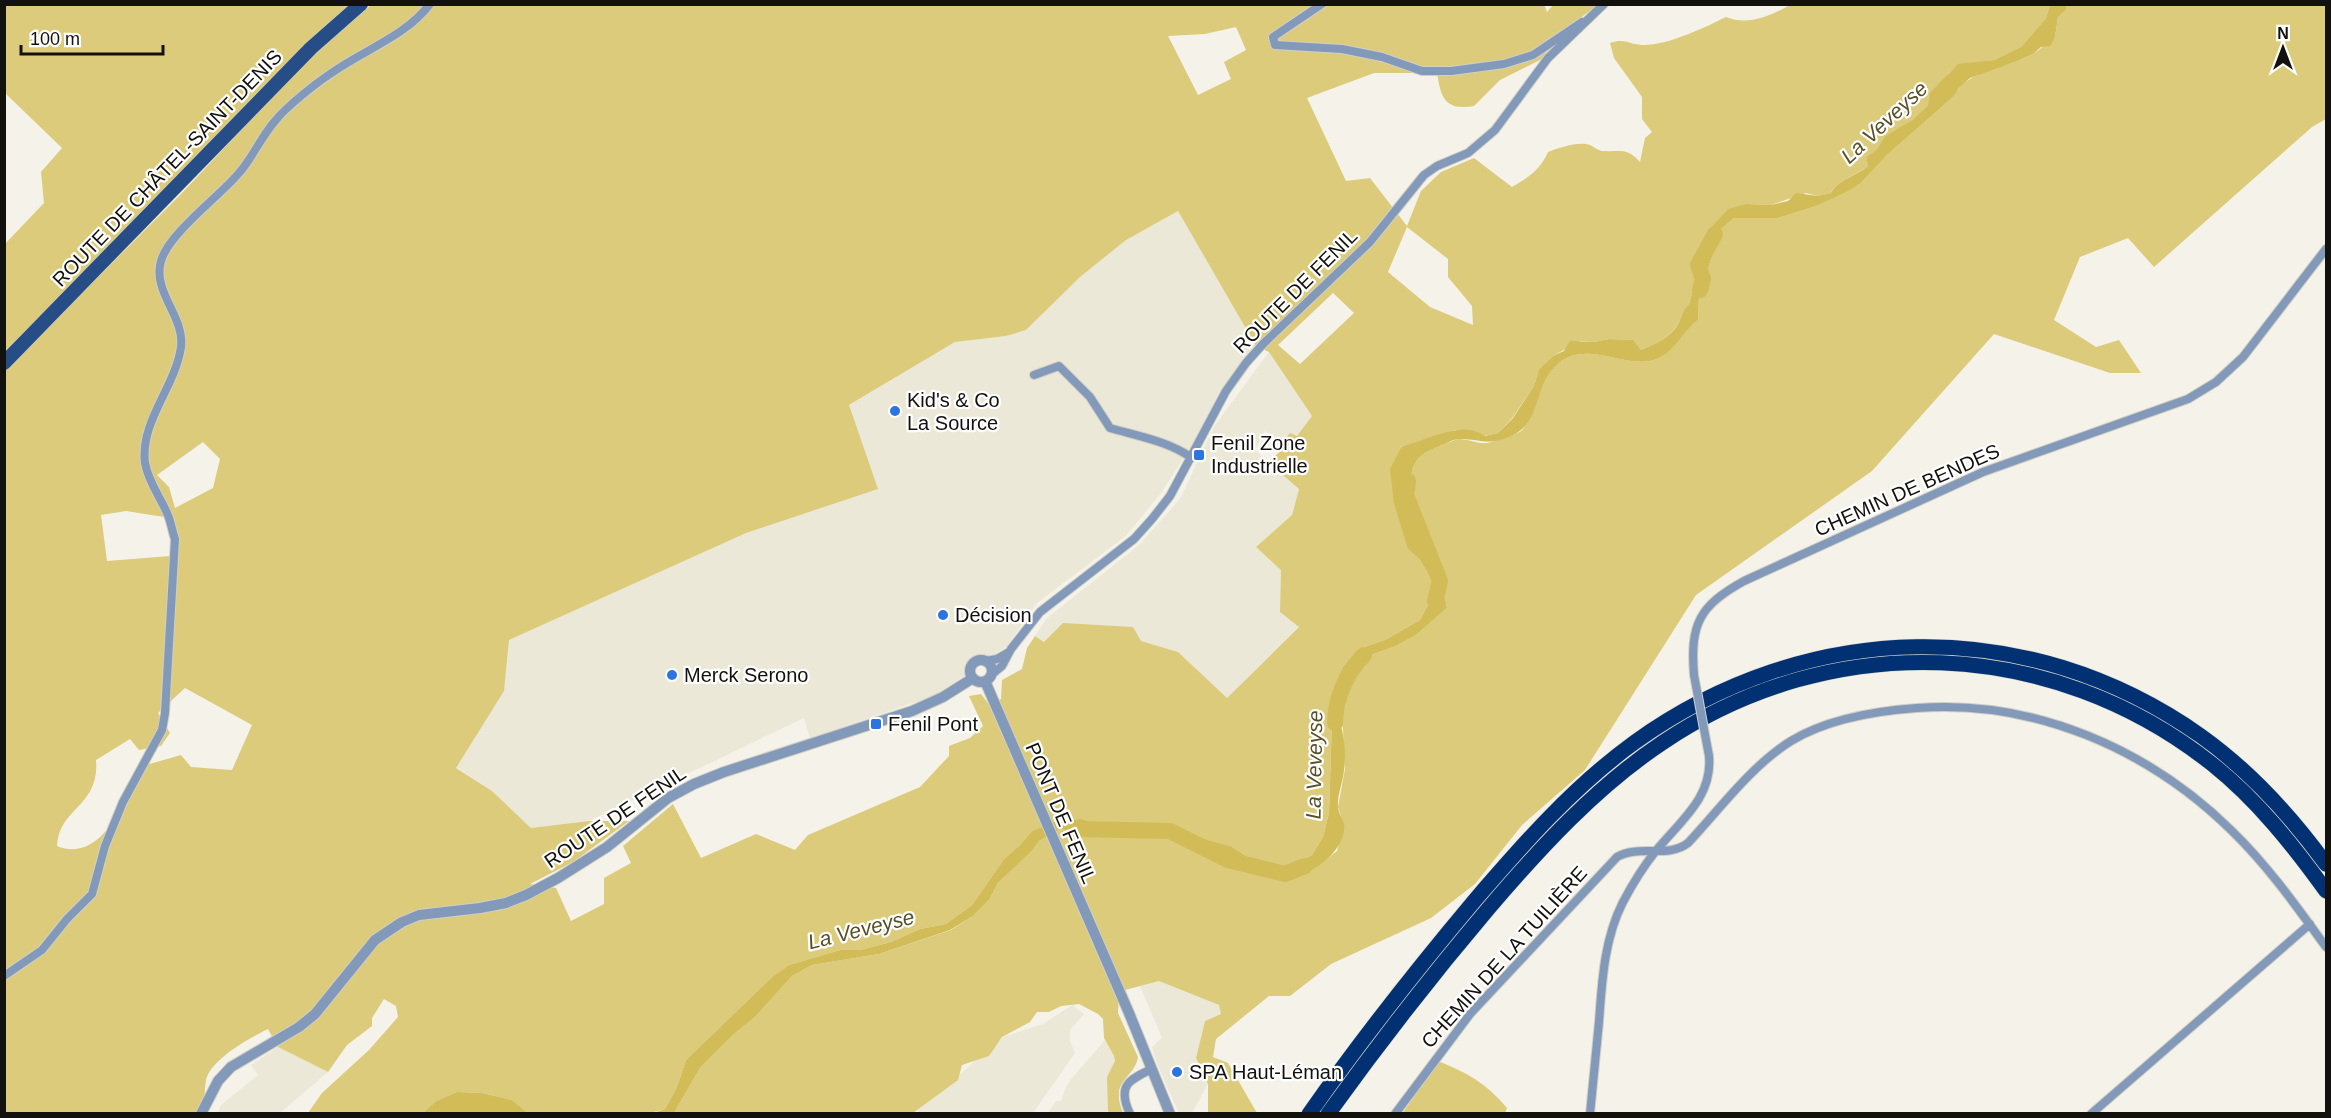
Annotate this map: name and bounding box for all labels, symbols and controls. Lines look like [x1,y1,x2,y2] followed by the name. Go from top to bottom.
[21,18,164,56] scale bar
[2253,18,2313,78] north arrow
[2277,25,2289,42] text: N
[30,29,80,49] text: 100 m
[48,45,286,291] street label: ROUTE DE CHÂTEL-SAINT-DENIS
[1836,76,1932,168] water label: La Veveyse
[1229,225,1361,357] street label: ROUTE DE FENIL
[907,389,1000,434] place label: Kid's & Co La Source
[888,404,902,418] marker: Kid's & Co La Source
[1211,432,1308,477] place label: Fenil Zone Industrielle
[1811,439,2003,541] street label: CHEMIN DE BENDES
[1192,448,1206,462] marker: Fenil Zone Industrielle
[955,604,1032,626] place label: Décision
[936,608,950,622] marker: Décision
[684,664,809,686] place label: Merck Serono
[665,668,679,682] marker: Merck Serono
[1302,710,1326,820] water label: La Veveyse
[888,713,978,735] place label: Fenil Pont
[869,717,883,731] marker: Fenil Pont
[1021,739,1101,887] street label: PONT DE FENIL
[540,762,690,872] street label: ROUTE DE FENIL
[1417,862,1591,1052] street label: CHEMIN DE LA TUILIÈRE
[805,905,917,953] water label: La Veveyse
[1189,1061,1342,1083] place label: SPA Haut-Léman
[1170,1065,1184,1079] marker: SPA Haut-Léman

